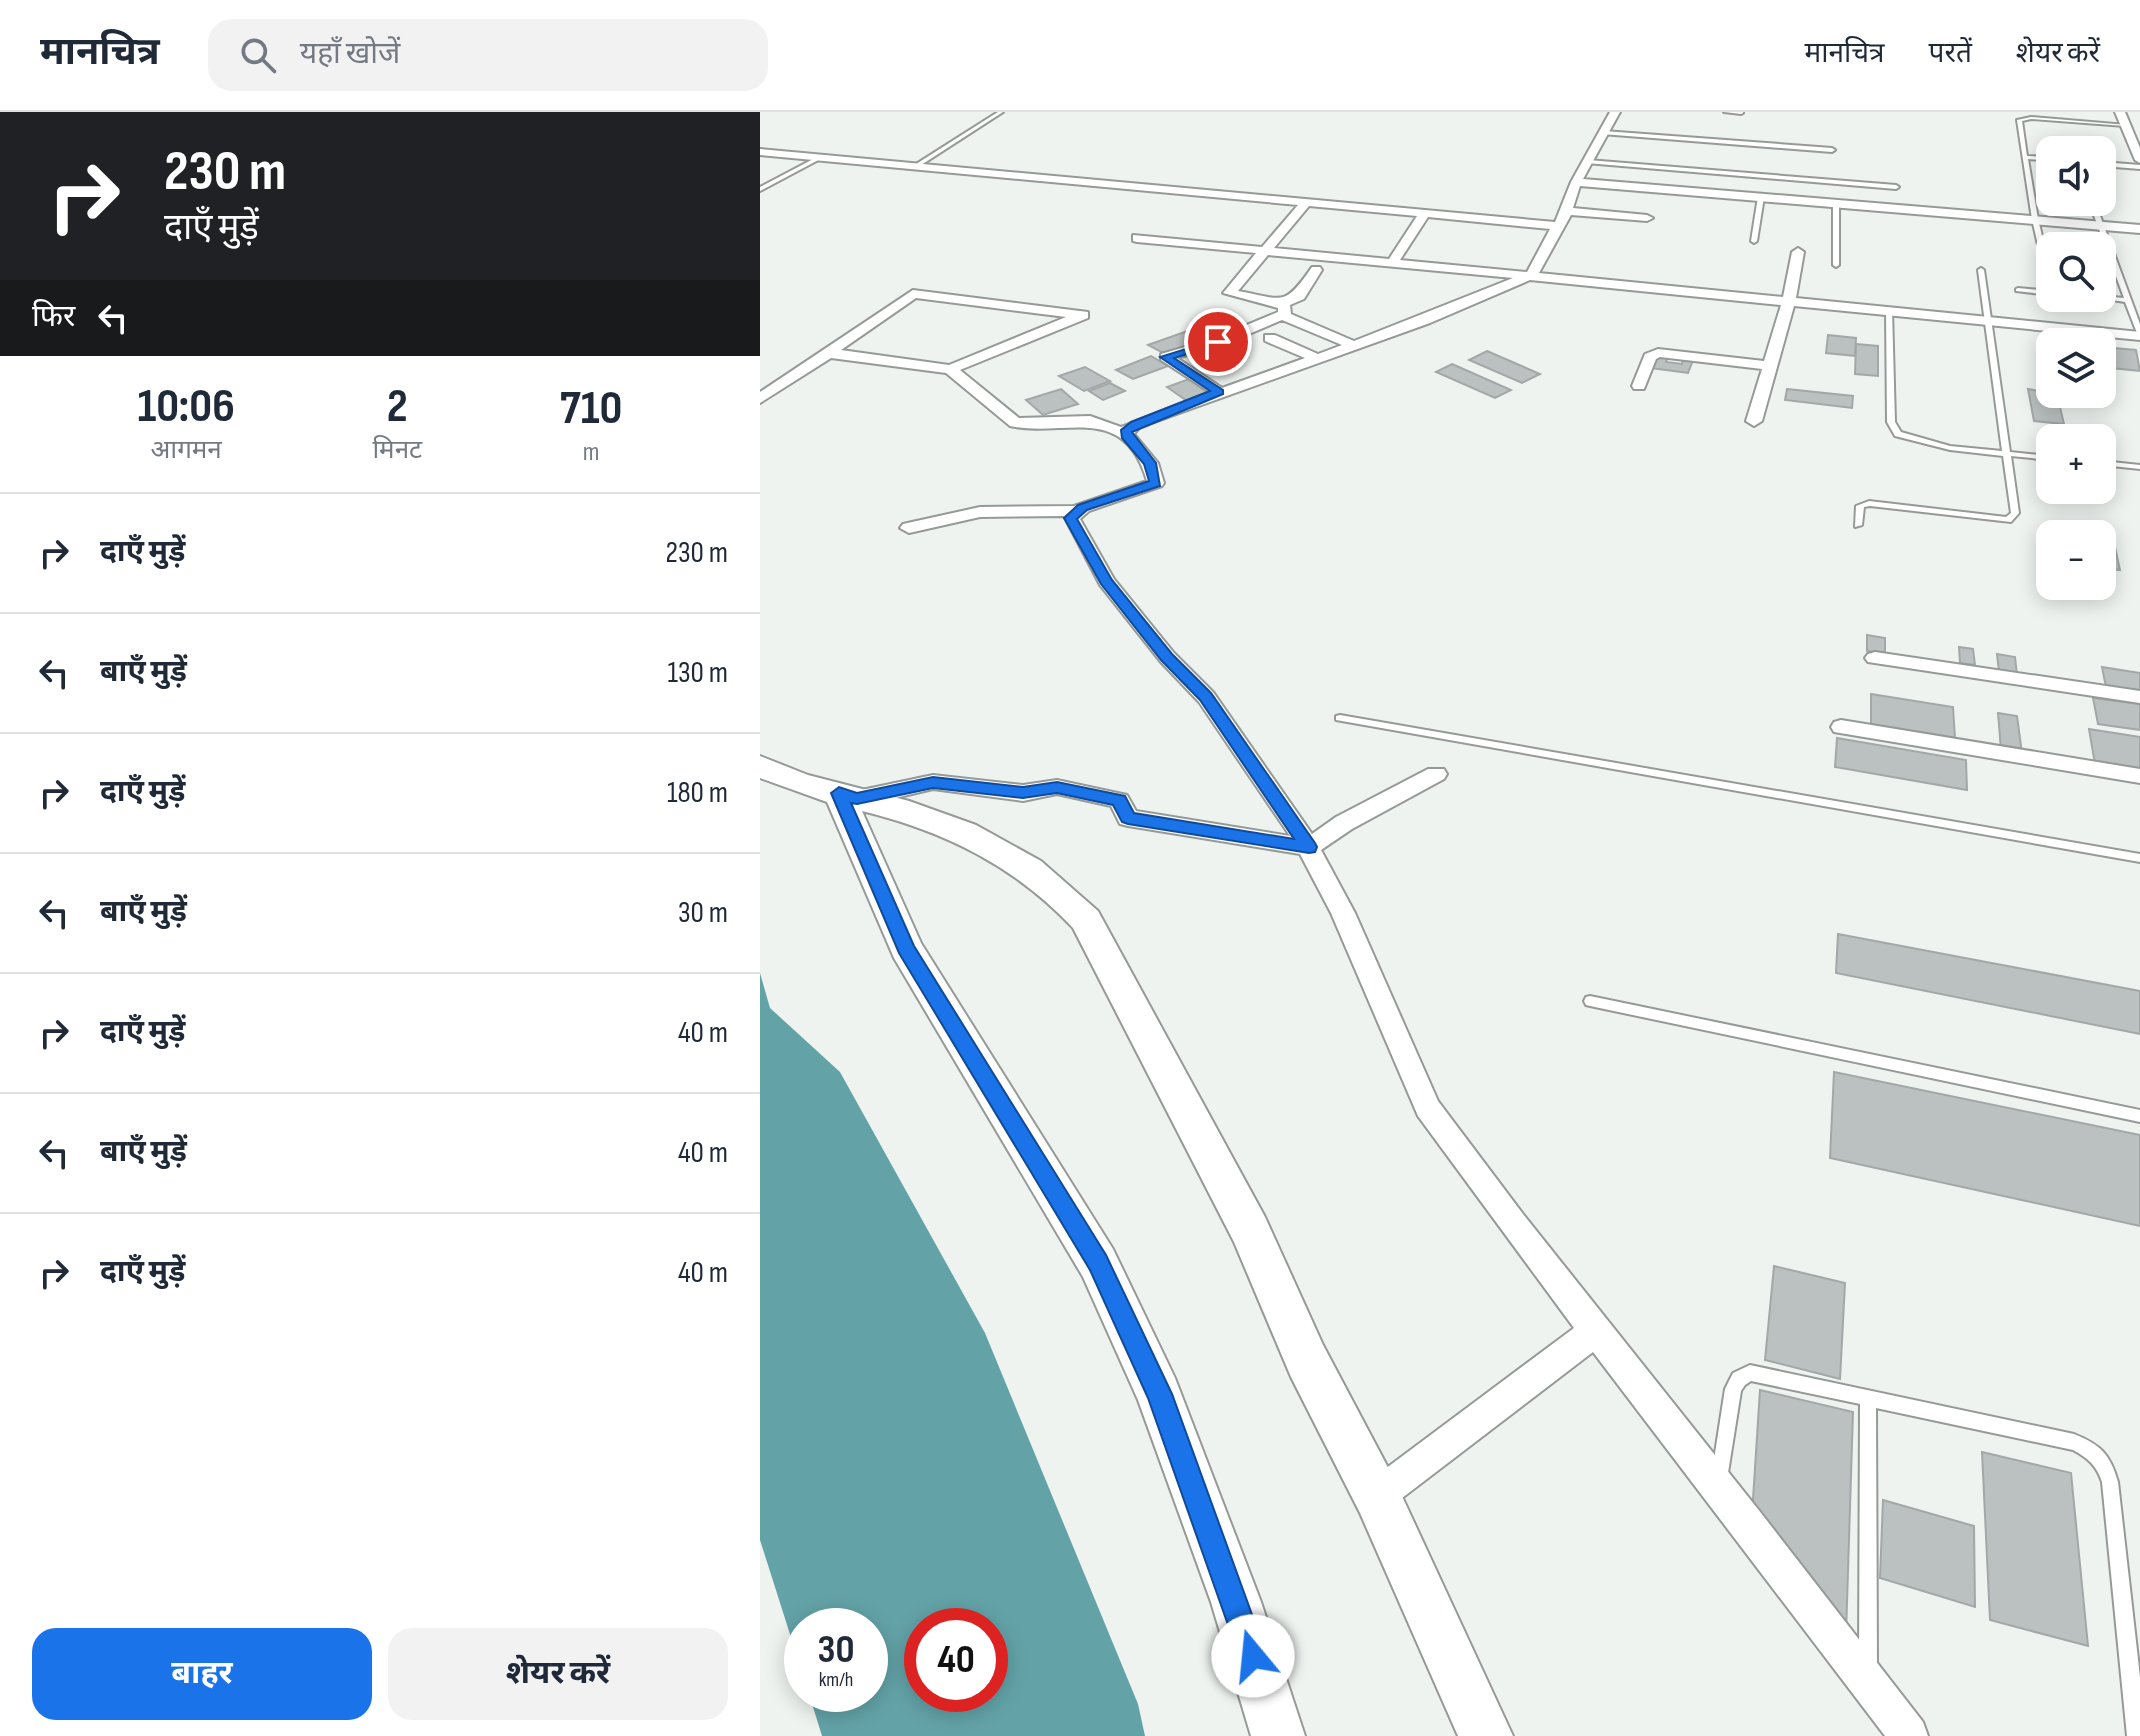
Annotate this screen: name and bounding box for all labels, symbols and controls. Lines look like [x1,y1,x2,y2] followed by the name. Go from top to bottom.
[208,19,768,91] search box
[40,30,160,75] text: मानचित्र
[236,33,280,77] icon: search
[300,36,400,72] text: यहाँ खोजें
[1805,37,1885,70] text: मानचित्र
[1929,37,1972,70] text: परतें
[2016,37,2100,70] text: शेयर करें
[2036,136,2116,600] map controls
[2036,136,2116,216] button: sound
[164,139,286,206] text: 230 m
[32,144,136,248] icon: right
[164,207,259,250] text: दाएँ मुड़ें
[2036,232,2116,312] button: search
[91,296,135,340] icon: left
[32,299,75,335] text: फिर
[1184,308,1252,376] pin
[1196,320,1240,364] icon: arrive
[2036,328,2116,408] button: layers
[138,378,235,435] text: 10:06
[387,378,408,435] text: 2
[560,380,622,437] text: 710
[2036,424,2116,504] button: +
[151,435,222,466] text: आगमन
[372,435,422,466] text: मिनट
[583,437,599,468] text: m
[2036,520,2116,600] button: −
[32,531,76,575] icon: right
[100,534,185,570] text: दाएँ मुड़ें
[666,535,728,571] text: 230 m
[32,651,76,695] icon: left
[100,654,187,690] text: बाएँ मुड़ें
[668,655,728,691] text: 130 m
[32,771,76,815] icon: right
[100,774,185,810] text: दाएँ मुड़ें
[667,775,728,811] text: 180 m
[32,891,76,935] icon: left
[100,894,187,930] text: बाएँ मुड़ें
[678,895,728,931] text: 30 m
[32,1011,76,1055] icon: right
[100,1014,185,1050] text: दाएँ मुड़ें
[678,1015,728,1051] text: 40 m
[32,1131,76,1175] icon: left
[100,1134,187,1170] text: बाएँ मुड़ें
[678,1135,728,1171] text: 40 m
[32,1251,76,1295] icon: right
[100,1254,185,1290] text: दाएँ मुड़ें
[678,1255,728,1291] text: 40 m
[904,1608,1008,1712] speed limit sign: 40
[1211,1614,1295,1698] position arrow
[818,1626,854,1674] text: 30
[32,1628,372,1720] button: बाहर
[388,1628,728,1720] button: शेयर करें
[819,1668,853,1692] text: km/h

